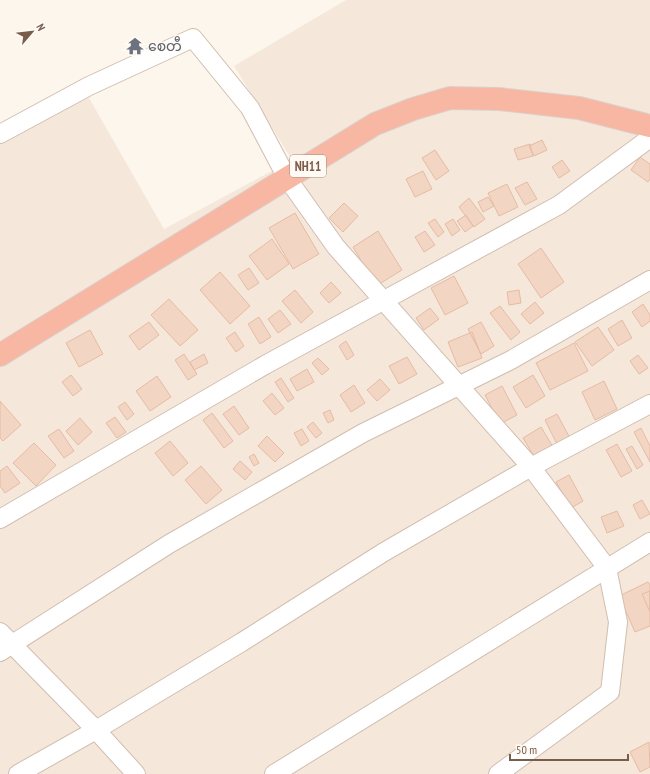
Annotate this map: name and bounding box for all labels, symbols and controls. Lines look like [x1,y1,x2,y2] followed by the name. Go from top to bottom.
[12,12,52,52] north arrow
[33,21,48,33] text: N
[125,36,145,56] temple icon: စေတီ
[148,36,182,55] place label: စေတီ
[290,155,326,177] road number: NH11
[510,736,628,762] scale bar
[516,742,537,757] text: 50 m

